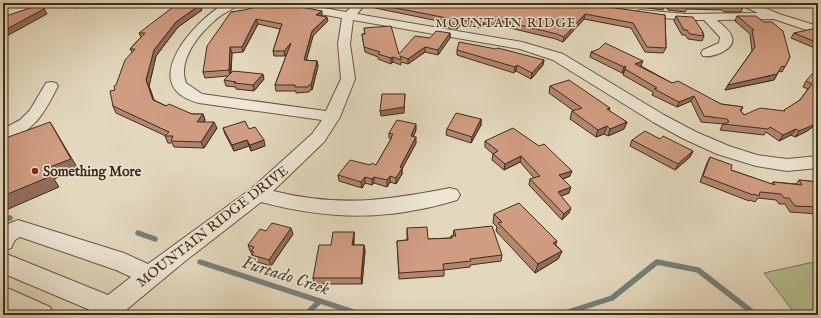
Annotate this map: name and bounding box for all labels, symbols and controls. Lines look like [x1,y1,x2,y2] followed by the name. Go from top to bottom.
[435,15,577,32] district label: MOUNTAIN RIDGE
[133,162,292,291] street label: MOUNTAIN RIDGE DRIVE
[43,163,142,181] place label: Something More
[30,166,40,176] marker: Something More
[239,251,332,301] water label: Furtado Creek

